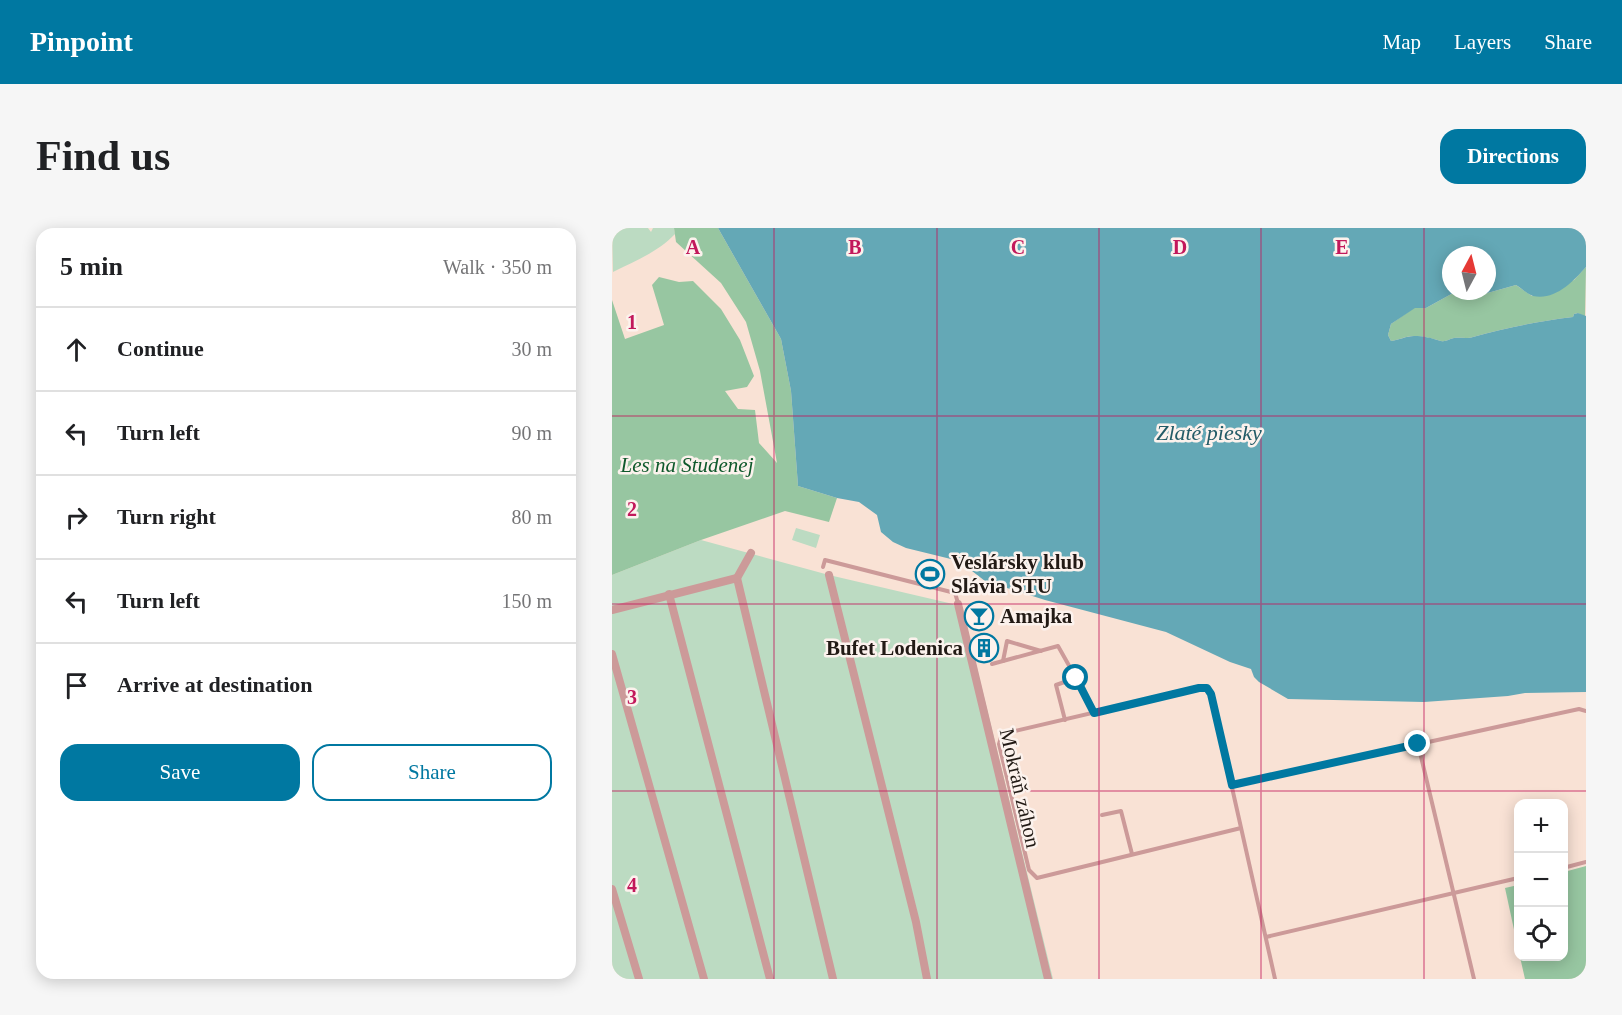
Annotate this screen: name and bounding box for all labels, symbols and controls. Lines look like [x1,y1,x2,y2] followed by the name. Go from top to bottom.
[30,26,133,57] text: Pinpoint
[1383,30,1421,54] text: Map
[1454,30,1511,54] text: Layers
[1544,30,1592,54] text: Share
[1440,129,1586,184] button: Directions
[36,133,170,179] text: Find us
[686,236,701,258] text: A
[848,236,862,258] text: B
[1011,236,1025,258] text: C
[1173,236,1187,258] text: D
[1335,236,1349,258] text: E
[1442,246,1496,300] north arrow
[60,252,123,281] text: 5 min
[443,256,552,278] text: Walk · 350 m
[627,311,637,333] text: 1
[60,333,93,366] icon: ahead
[117,336,204,361] text: Continue
[511,338,552,360] text: 30 m
[60,417,93,450] icon: left
[117,420,200,445] text: Turn left
[1156,420,1262,445] water label: Zlaté piesky
[511,422,552,444] text: 90 m
[620,453,754,477] park label: Les na Studenej
[627,498,637,520] text: 2
[60,501,93,534] icon: right
[117,504,216,529] text: Turn right
[511,506,552,528] text: 80 m
[951,550,1084,598] place label: Veslársky klub Slávia STU
[914,558,946,590] sports icon: Veslársky klub Slávia STU
[60,585,93,618] icon: left
[117,588,200,613] text: Turn left
[501,590,552,612] text: 150 m
[963,600,995,632] bar icon: Amajka
[1000,604,1073,628] place label: Amajka
[968,632,1000,664] building icon: Bufet Lodenica
[826,636,963,660] place label: Bufet Lodenica
[1062,664,1088,690] route start
[60,669,93,702] icon: arrive
[117,672,313,697] text: Arrive at destination
[627,686,637,708] text: 3
[995,726,1046,851] street label: Mokráň záhon
[1404,730,1430,756] route end
[60,744,300,801] button: Save
[312,744,552,801] button: Share
[1514,799,1568,961] map controls
[1514,799,1568,853] button: +
[1514,853,1568,907] button: −
[627,874,637,896] text: 4
[1514,907,1568,961] button: locate

